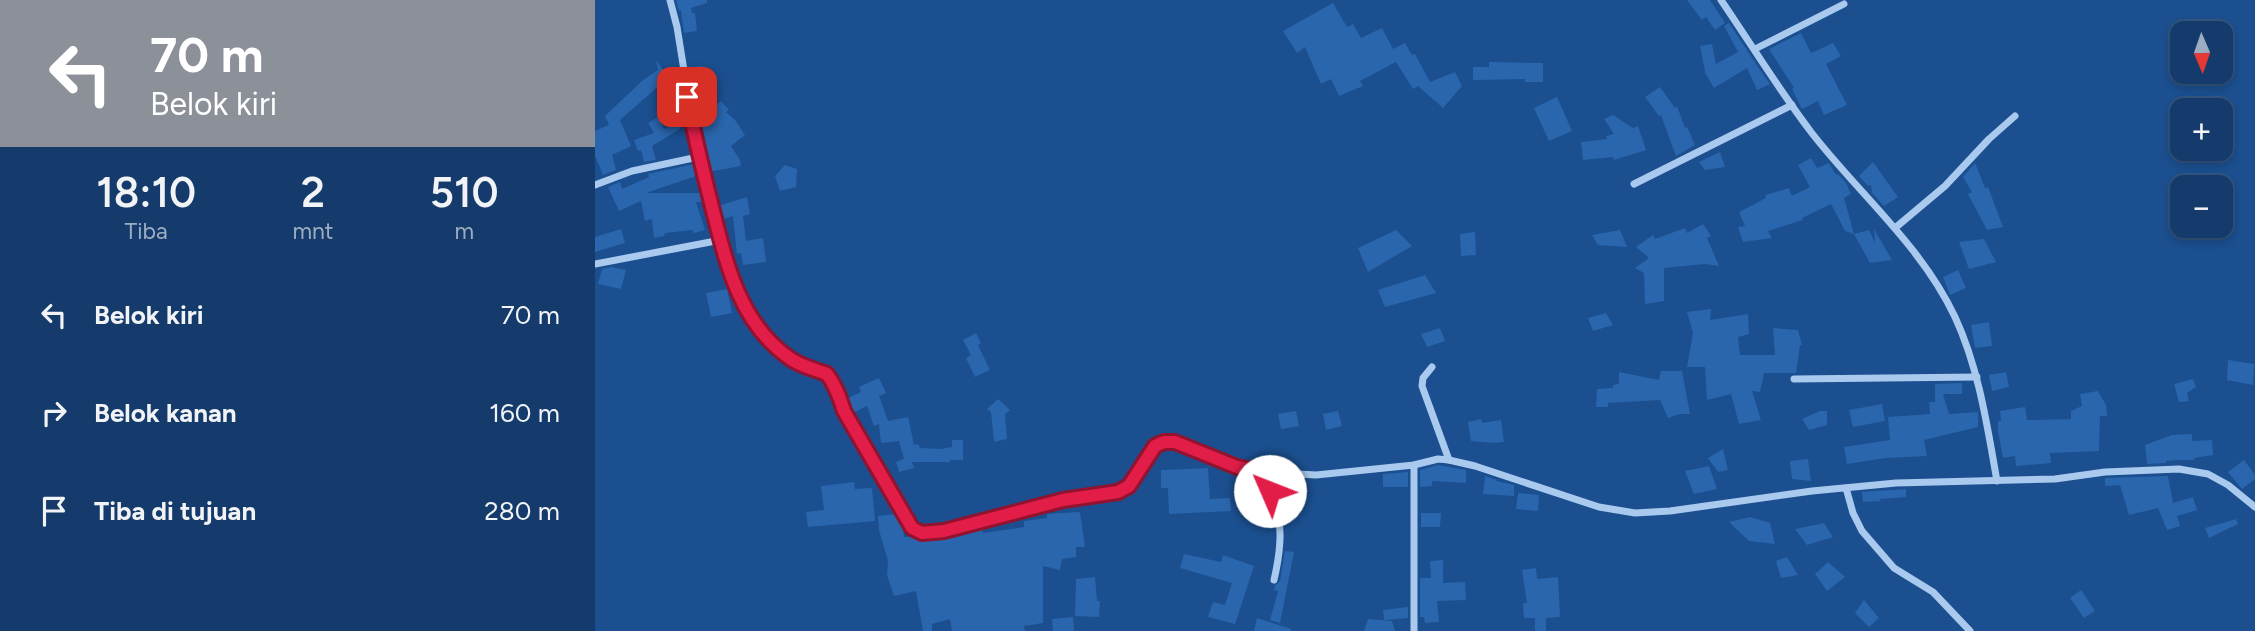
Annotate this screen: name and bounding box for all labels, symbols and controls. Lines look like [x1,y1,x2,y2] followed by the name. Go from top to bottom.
[2170,21,2233,84] north arrow
[2170,21,2233,238] map controls
[150,25,263,84] text: 70 m
[35,28,126,119] icon: left
[657,67,717,127] pin
[668,78,706,116] icon: arrive
[150,85,277,123] text: Belok kiri
[2170,98,2233,161] button: +
[96,167,196,218] text: 18:10
[301,167,325,218] text: 2
[430,167,499,218] text: 510
[2170,175,2233,238] button: −
[125,217,168,245] text: Tiba
[292,217,334,245] text: mnt
[454,217,474,245] text: m
[35,296,73,334] icon: left
[94,299,203,331] text: Belok kiri
[501,299,560,331] text: 70 m
[35,394,73,432] icon: right
[94,397,237,429] text: Belok kanan
[489,397,560,429] text: 160 m
[1233,454,1307,528] position arrow
[35,492,73,530] icon: arrive
[94,495,256,527] text: Tiba di tujuan
[484,495,560,527] text: 280 m

